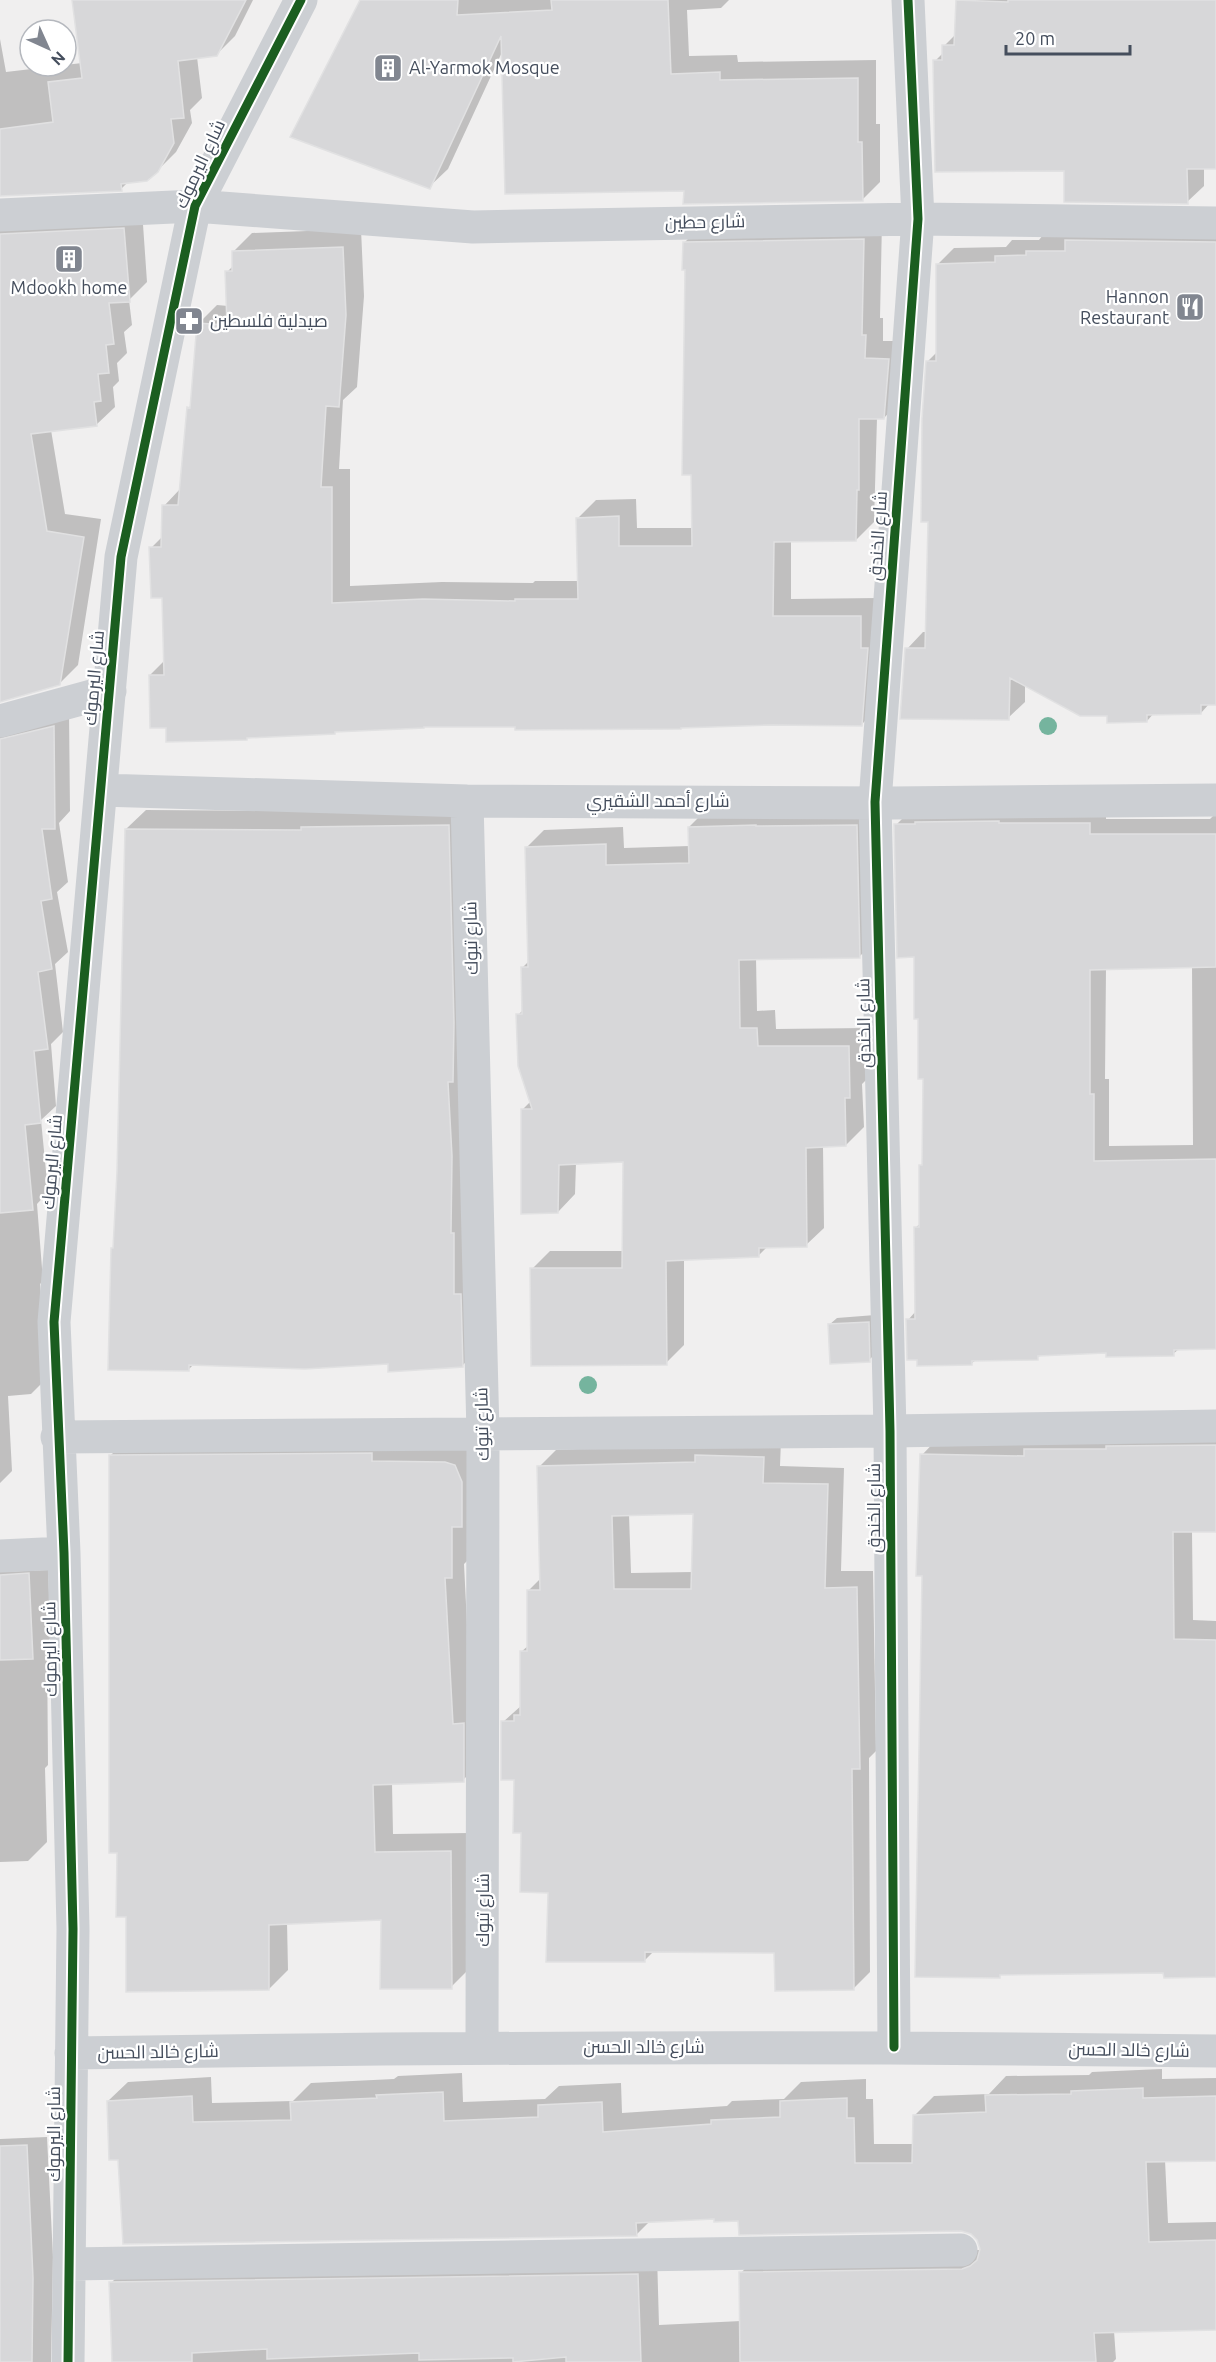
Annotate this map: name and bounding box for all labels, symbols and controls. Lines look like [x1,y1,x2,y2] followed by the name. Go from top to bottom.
[18,18,78,78] north arrow
[1006,18,1130,56] scale bar
[1015,28,1055,48] text: 20 m
[48,48,69,69] text: N
[372,52,404,84] building icon: Al-Yarmok Mosque
[409,57,560,77] place label: Al-Yarmok Mosque
[170,116,231,212] street label: شارع اليرموك
[665,210,745,235] street label: شارع حطين
[53,243,85,275] building icon: Mdookh home
[11,277,128,297] place label: Mdookh home
[1080,286,1169,327] place label: Hannon Restaurant
[1174,291,1206,323] restaurant icon: Hannon Restaurant
[173,305,205,337] pharmacy icon: صيدلية فلسطين
[210,310,328,332] place label: صيدلية فلسطين
[864,490,893,582] street label: شارع الخندق
[79,629,110,727] street label: شارع اليرموك
[586,790,730,815] street label: شارع أحمد الشقيري
[459,901,484,975] street label: شارع تبوك
[852,978,877,1068] street label: شارع الخندق
[37,1113,68,1211] street label: شارع اليرموك
[470,1387,495,1461] street label: شارع تبوك
[863,1463,886,1553] street label: شارع الخندق
[38,1601,63,1697] street label: شارع اليرموك
[472,1873,495,1947] street label: شارع تبوك
[583,2036,705,2059] street label: شارع خالد الحسن
[1068,2038,1190,2063] street label: شارع خالد الحسن
[97,2040,219,2065] street label: شارع خالد الحسن
[43,2086,66,2182] street label: شارع اليرموك

